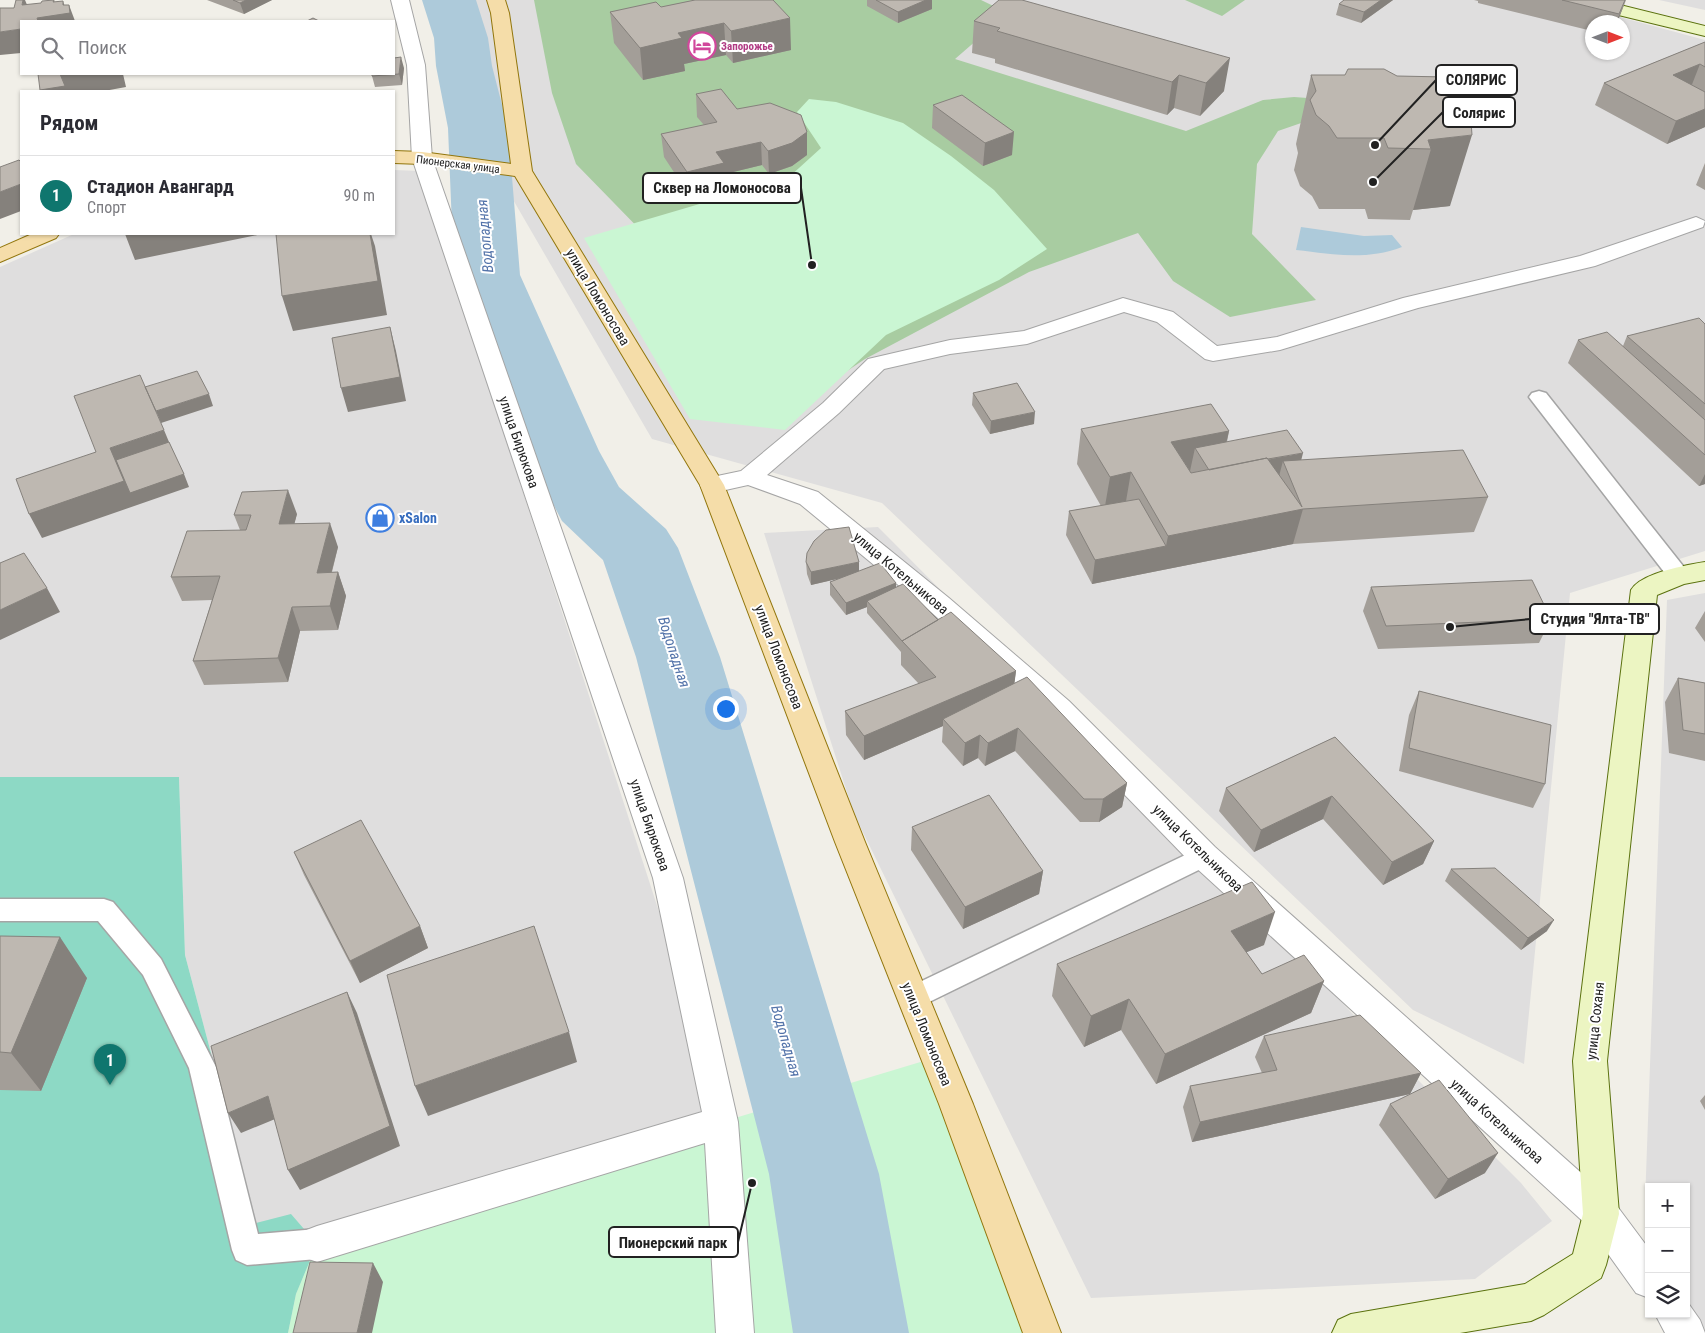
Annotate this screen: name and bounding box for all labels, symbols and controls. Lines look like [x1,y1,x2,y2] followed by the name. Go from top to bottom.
[1585,15,1630,60] north arrow
[20,20,395,75] search box
[687,31,717,61] hotel icon: Запорожье
[38,34,66,62] icon: search
[78,36,127,59] text: Поиск
[721,40,773,53] place label: Запорожье
[1436,65,1517,95] callout: СОЛЯРИС
[1446,71,1507,89] text: СОЛЯРИС
[1443,97,1515,127] callout: Солярис
[1453,104,1505,122] text: Солярис
[40,111,99,135] text: Рядом
[415,153,501,176] street label: Пионерская улица
[643,173,801,203] callout: Сквер на Ломоносова
[87,175,234,198] text: Стадион Авангард
[653,179,791,197] text: Сквер на Ломоносова
[52,186,60,205] text: 1
[343,186,375,205] text: 90 m
[87,198,126,217] text: Спорт
[473,199,497,273] water label: Водопадная
[563,246,633,348] street label: улица Ломоносова
[496,394,542,490] street label: улица Бирюкова
[365,503,395,533] shop icon: xSalon
[399,510,437,526] place label: xSalon
[850,529,952,617] street label: улица Котельникова
[752,603,806,711] street label: улица Ломоносова
[1530,604,1659,634] callout: Студия "Ялта-ТВ"
[1540,610,1650,628] text: Студия "Ялта-ТВ"
[654,614,694,690] water label: Водопадная
[713,696,739,722] your location
[627,777,673,873] street label: улица Бирюкова
[1150,801,1246,895] street label: улица Котельникова
[899,980,955,1088] street label: улица Ломоносова
[1583,981,1607,1061] street label: улица Соханя
[767,1003,805,1079] water label: Водопадная
[94,1044,126,1085] pin: 1
[1447,1075,1547,1167] street label: улица Котельникова
[1645,1183,1690,1318] map controls
[1645,1183,1690,1228] button: +
[609,1227,738,1257] callout: Пионерский парк
[1645,1228,1690,1273] button: −
[619,1234,728,1252] text: Пионерский парк
[1645,1273,1690,1318] button: layers

